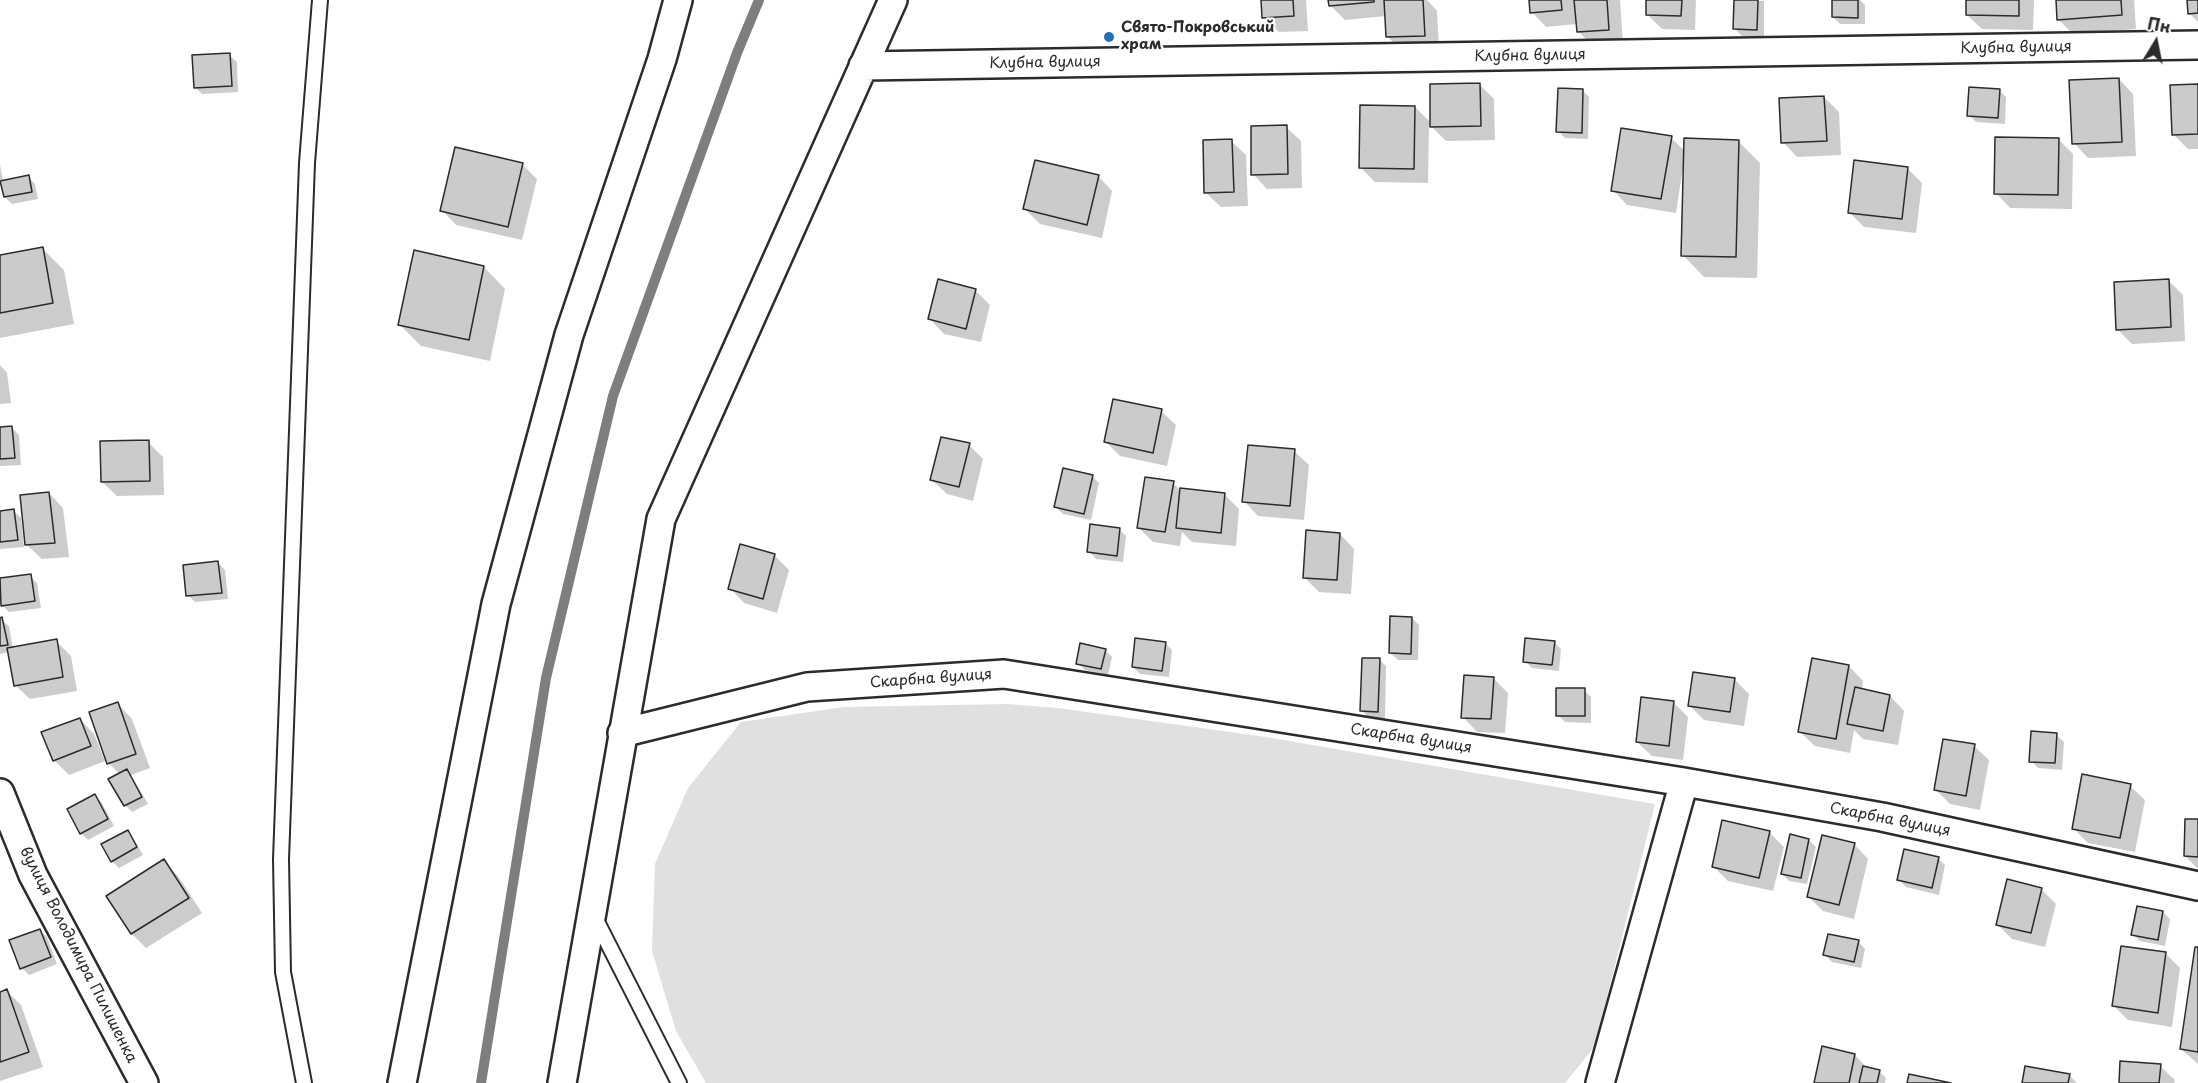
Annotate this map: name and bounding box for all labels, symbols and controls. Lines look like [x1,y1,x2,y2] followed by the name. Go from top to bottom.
[2146,10,2173,38] text: Пн
[2126,12,2186,72] north arrow
[1121,19,1274,54] place label: Свято-Покровський храм
[1102,30,1116,44] marker: Свято-Покровський храм
[1960,38,2072,58] street label: Клубна вулиця
[1474,46,1586,66] street label: Клубна вулиця
[989,53,1101,73] street label: Клубна вулиця
[869,666,993,692] street label: Скарбна вулиця
[1349,721,1473,757] street label: Скарбна вулиця
[1828,799,1952,841] street label: Скарбна вулиця
[16,844,140,1066] street label: вулиця Володимира Пилишенка

